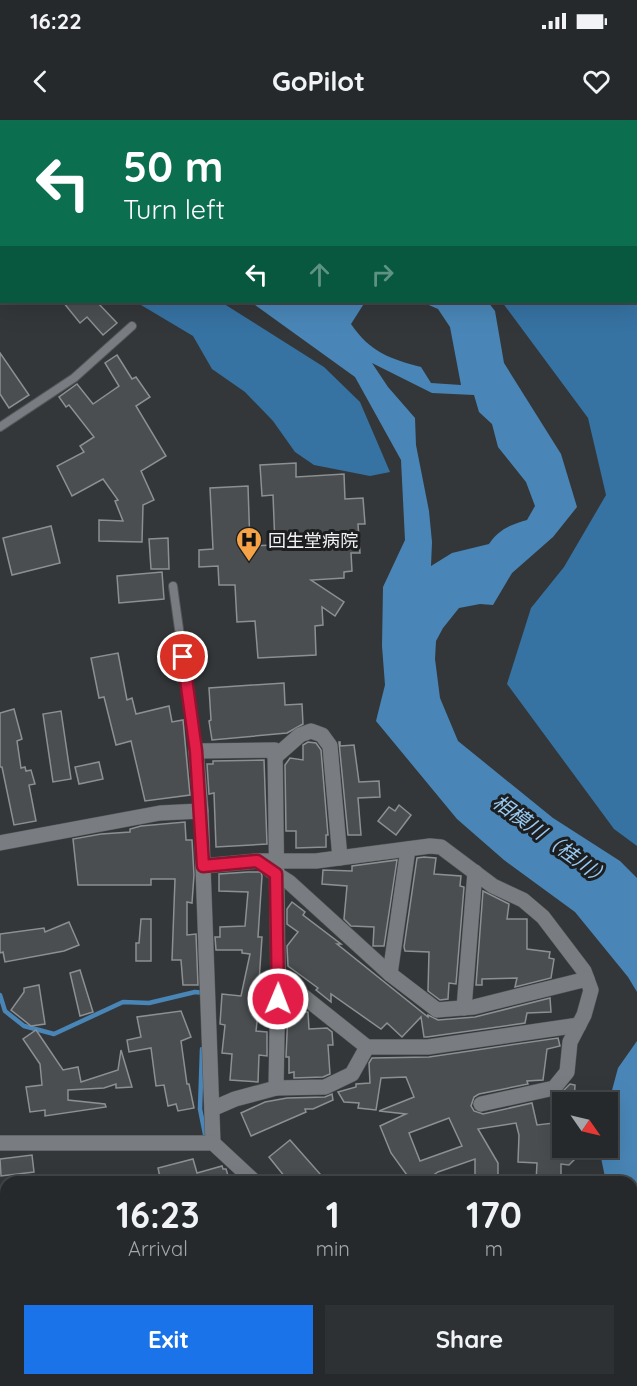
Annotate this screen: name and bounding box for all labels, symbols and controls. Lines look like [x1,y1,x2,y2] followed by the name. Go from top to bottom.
[30,7,82,35] text: 16:22
[272,64,365,98] text: GoPilot
[24,65,57,98] icon: back
[580,65,613,98] icon: heart
[123,140,223,193] text: 50 m
[24,144,102,222] icon: left
[123,192,225,226] text: Turn left
[240,258,273,291] icon: left
[303,258,336,291] icon: ahead
[366,258,399,291] icon: right
[234,525,264,563] hospital icon: 回生堂病院
[268,529,358,552] place label: 回生堂病院
[157,631,208,682] pin
[166,640,199,673] icon: arrive
[488,789,616,891] water label: 相模川（桂川）
[246,967,310,1031] position arrow
[552,1092,618,1158] north arrow
[552,1092,618,1158] map controls
[116,1192,200,1237] text: 16:23
[326,1192,340,1237] text: 1
[466,1192,522,1237] text: 170
[128,1236,188,1261] text: Arrival
[316,1236,350,1261] text: min
[485,1236,503,1261] text: m
[24,1305,313,1374] button: Exit
[325,1305,614,1374] button: Share

